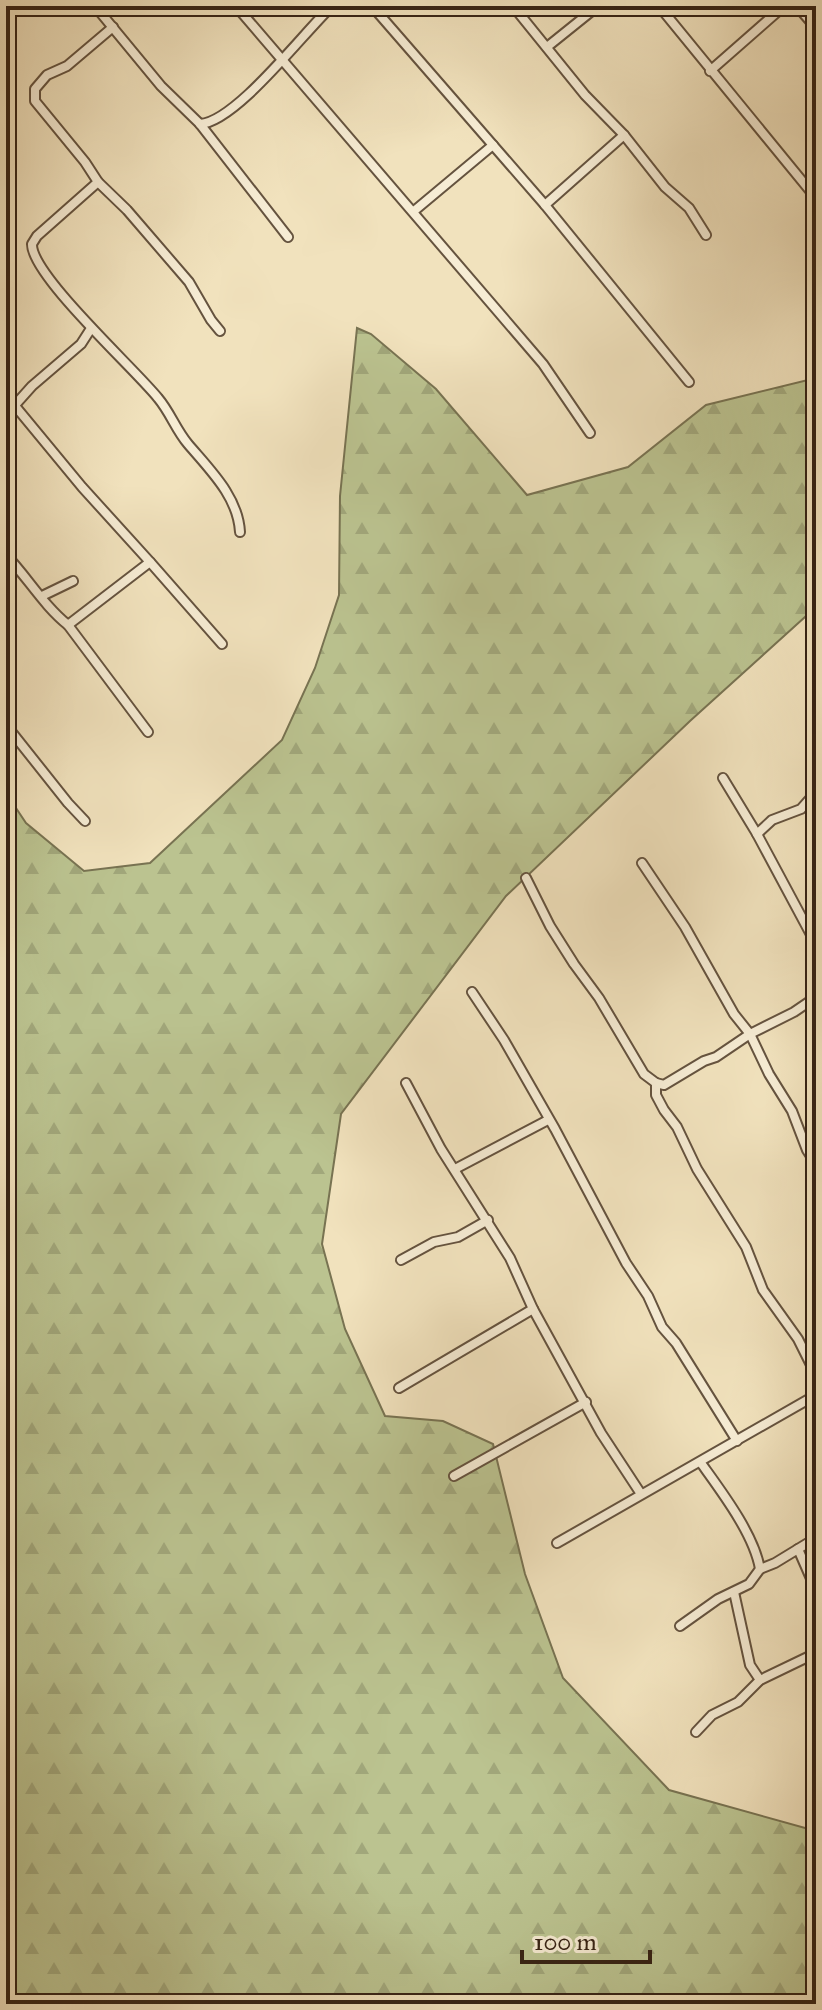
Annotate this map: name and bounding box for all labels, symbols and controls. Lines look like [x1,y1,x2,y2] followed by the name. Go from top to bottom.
[522,1914,650,1964] scale bar
[534,1927,597,1957] text: 100 m

